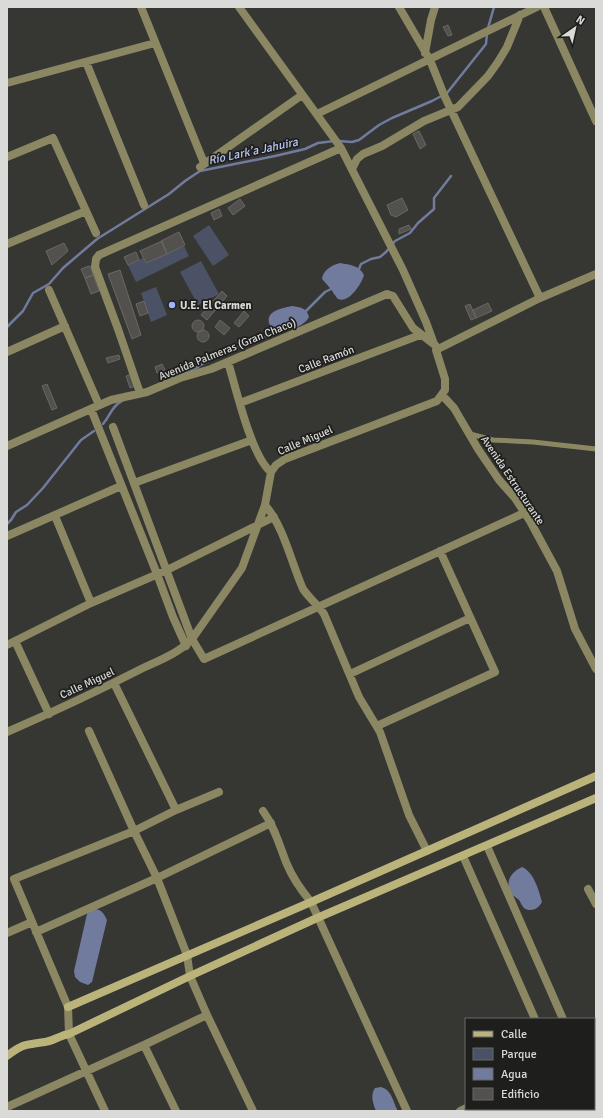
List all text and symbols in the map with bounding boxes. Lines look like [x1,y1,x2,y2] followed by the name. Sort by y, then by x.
[555,8,595,48] north arrow
[574,13,587,28] text: N
[207,134,300,168] water label: Río Lark’a Jahuira
[180,299,251,312] place label: U.E. El Carmen
[167,300,177,310] marker: U.E. El Carmen
[157,316,298,383] street label: Avenida Palmeras (Gran Chaco)
[296,343,356,376] street label: Calle Ramón
[276,423,335,458] street label: Calle Miguel
[478,433,547,527] street label: Avenida Estructurante
[58,665,117,702] street label: Calle Miguel
[465,1018,595,1110] legend
[501,1027,527,1042] text: Calle
[501,1047,537,1062] text: Parque
[501,1067,527,1082] text: Agua
[501,1087,539,1102] text: Edificio

